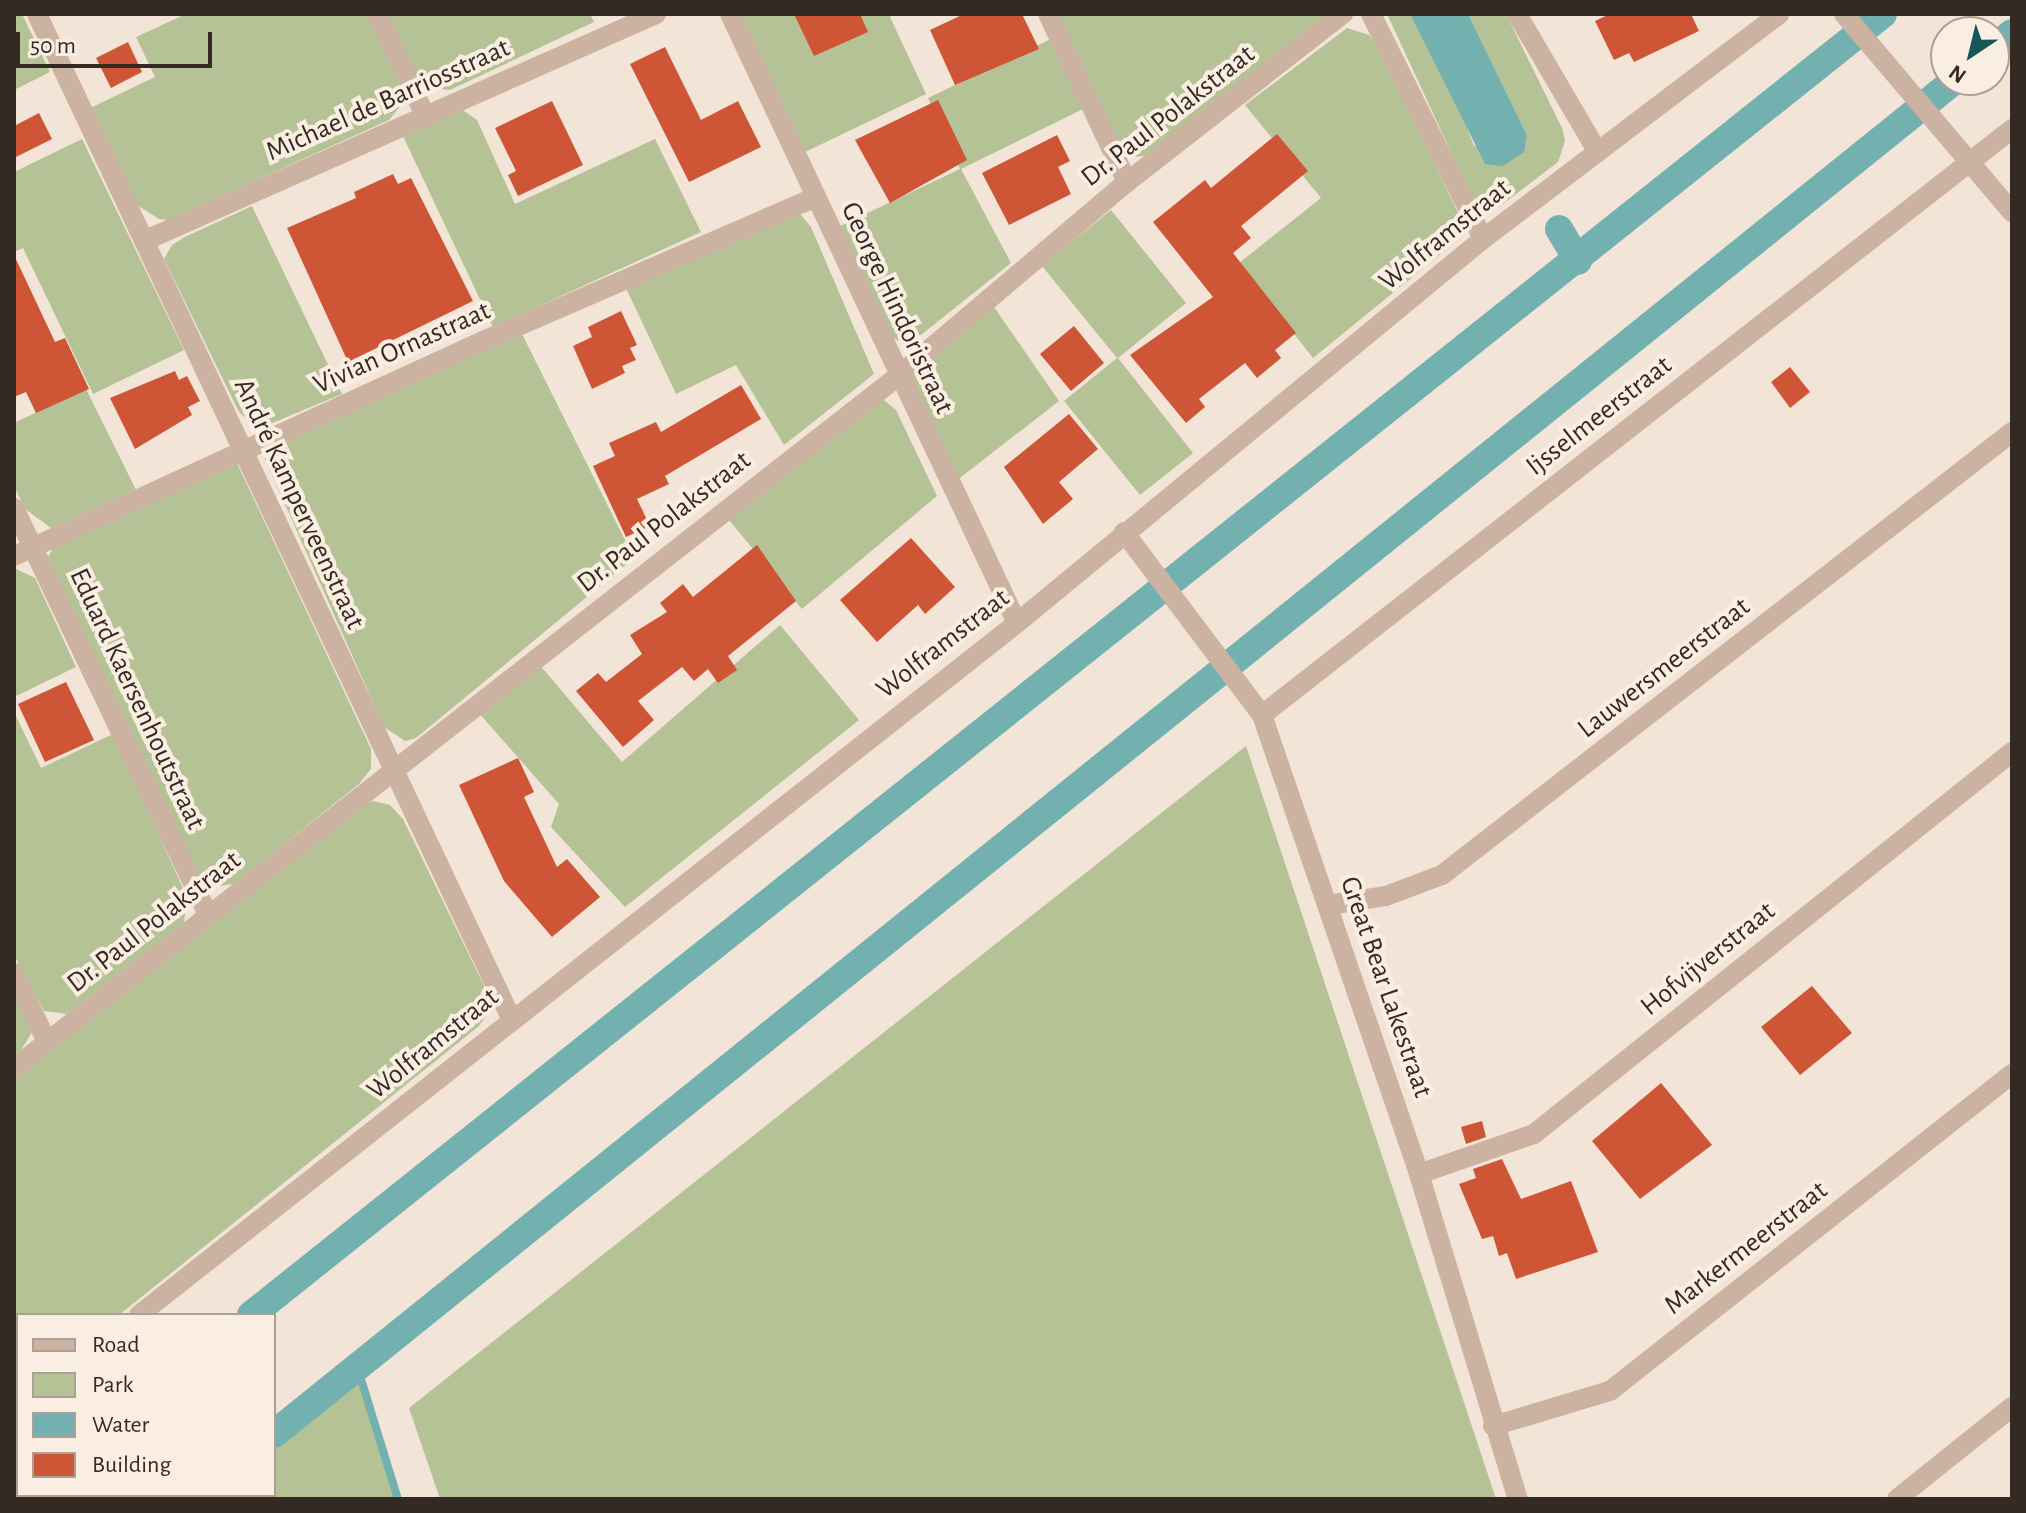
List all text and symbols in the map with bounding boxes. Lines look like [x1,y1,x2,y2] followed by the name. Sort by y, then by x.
[20,16,216,66] scale bar
[1930,16,2010,96] north arrow
[261,31,515,169] street label: Michael de Barriosstraat
[30,34,76,58] text: 50 m
[1075,38,1261,194] street label: Dr. Paul Polakstraat
[1945,61,1970,87] text: N
[1372,172,1518,298] street label: Wolframstraat
[833,197,961,419] street label: George Hindoristraat
[308,294,496,402] street label: Vivian Ornastraat
[1519,349,1679,483] street label: Ijsselmeerstraat
[226,373,372,635] street label: André Kamperveenstraat
[571,444,757,600] street label: Dr. Paul Polakstraat
[62,563,212,835] street label: Eduard Kaersenhoutstraat
[870,582,1016,706] street label: Wolframstraat
[1571,590,1757,746] street label: Lauwersmeerstraat
[61,844,247,1000] street label: Dr. Paul Polakstraat
[1332,872,1440,1102] street label: Great Bear Lakestraat
[1634,895,1782,1023] street label: Hofvijverstraat
[360,981,506,1107] street label: Wolframstraat
[1658,1174,1834,1322] street label: Markermeerstraat
[16,1313,276,1497] legend
[92,1333,140,1357] text: Road
[92,1373,133,1397] text: Park
[92,1413,149,1437] text: Water
[92,1453,171,1477] text: Building

